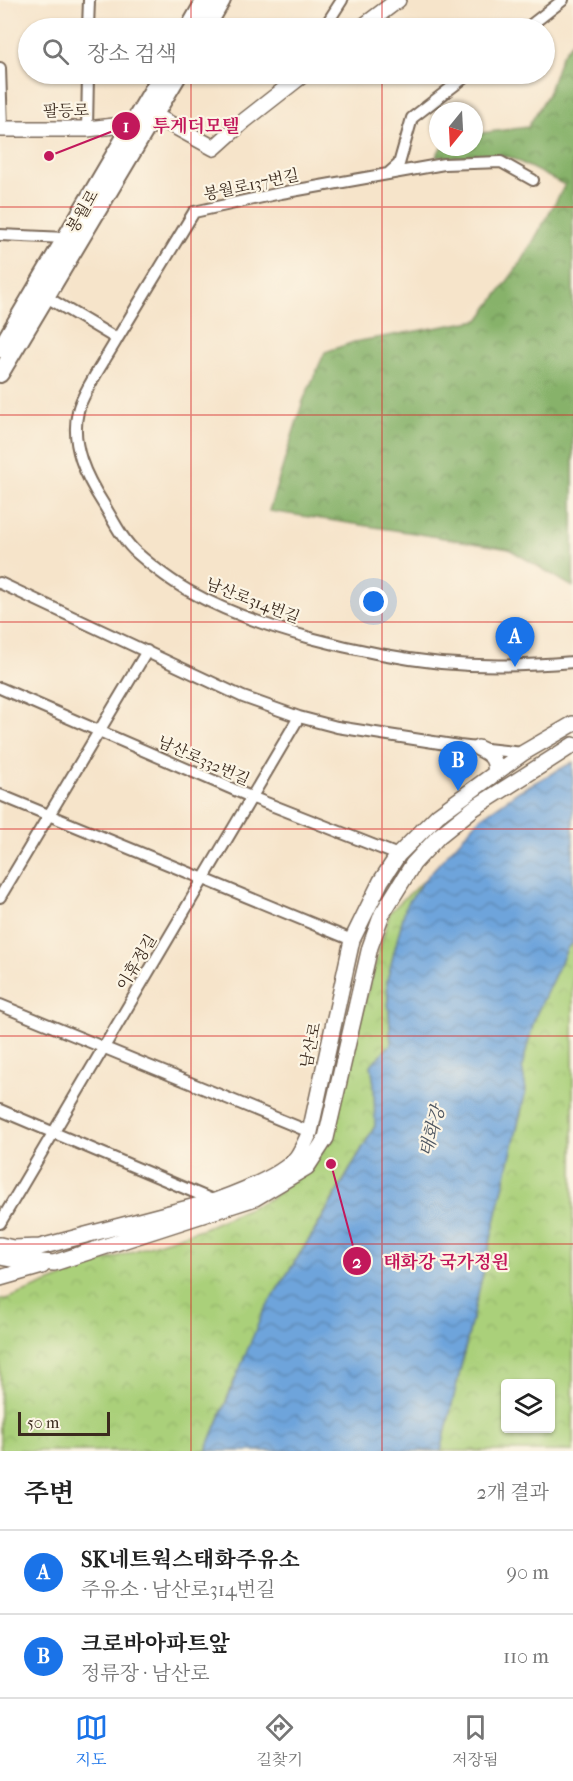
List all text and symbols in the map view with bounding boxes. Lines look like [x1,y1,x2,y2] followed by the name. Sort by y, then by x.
[18,18,555,84] search box
[39,35,72,68] icon: search
[87,41,177,67] text: 장소 검색
[43,101,90,120] street label: 팔등로
[429,102,483,156] north arrow
[111,108,252,144] callout: 투게더모텔
[123,116,129,137] text: 1
[153,116,239,137] text: 투게더모텔
[202,165,301,204] street label: 봉월로137번길
[63,186,103,236] street label: 봉월로
[203,574,302,627] street label: 남산로314번길
[359,587,388,616] your location
[496,618,534,667] pin: A
[155,732,253,789] street label: 남산로332번길
[438,742,478,791] pin: B
[112,931,160,994] street label: 이휴정길
[296,1020,325,1070] street label: 남산로
[416,1101,450,1159] water label: 태화강
[342,1243,521,1279] callout: 태화강 국가정원
[352,1252,362,1273] text: 2
[383,1252,509,1273] text: 태화강 국가정원
[501,1379,555,1433] map controls
[501,1379,555,1433] button: layers
[18,1409,110,1436] scale bar
[27,1413,59,1432] text: 50 m
[24,1478,74,1509] text: 주변
[476,1481,549,1504] text: 2개 결과
[81,1547,300,1573] text: SK네트웍스태화주유소
[37,1561,50,1584] text: A
[507,1561,549,1584] text: 90 m
[81,1578,275,1601] text: 주유소 · 남산로314번길
[81,1631,230,1657] text: 크로바아파트앞
[37,1645,50,1668] text: B
[503,1645,549,1668] text: 110 m
[81,1662,210,1685] text: 정류장 · 남산로
[75,1711,108,1770] tab: 지도
[257,1711,303,1770] tab: 길찾기
[452,1711,498,1770] tab: 저장됨

